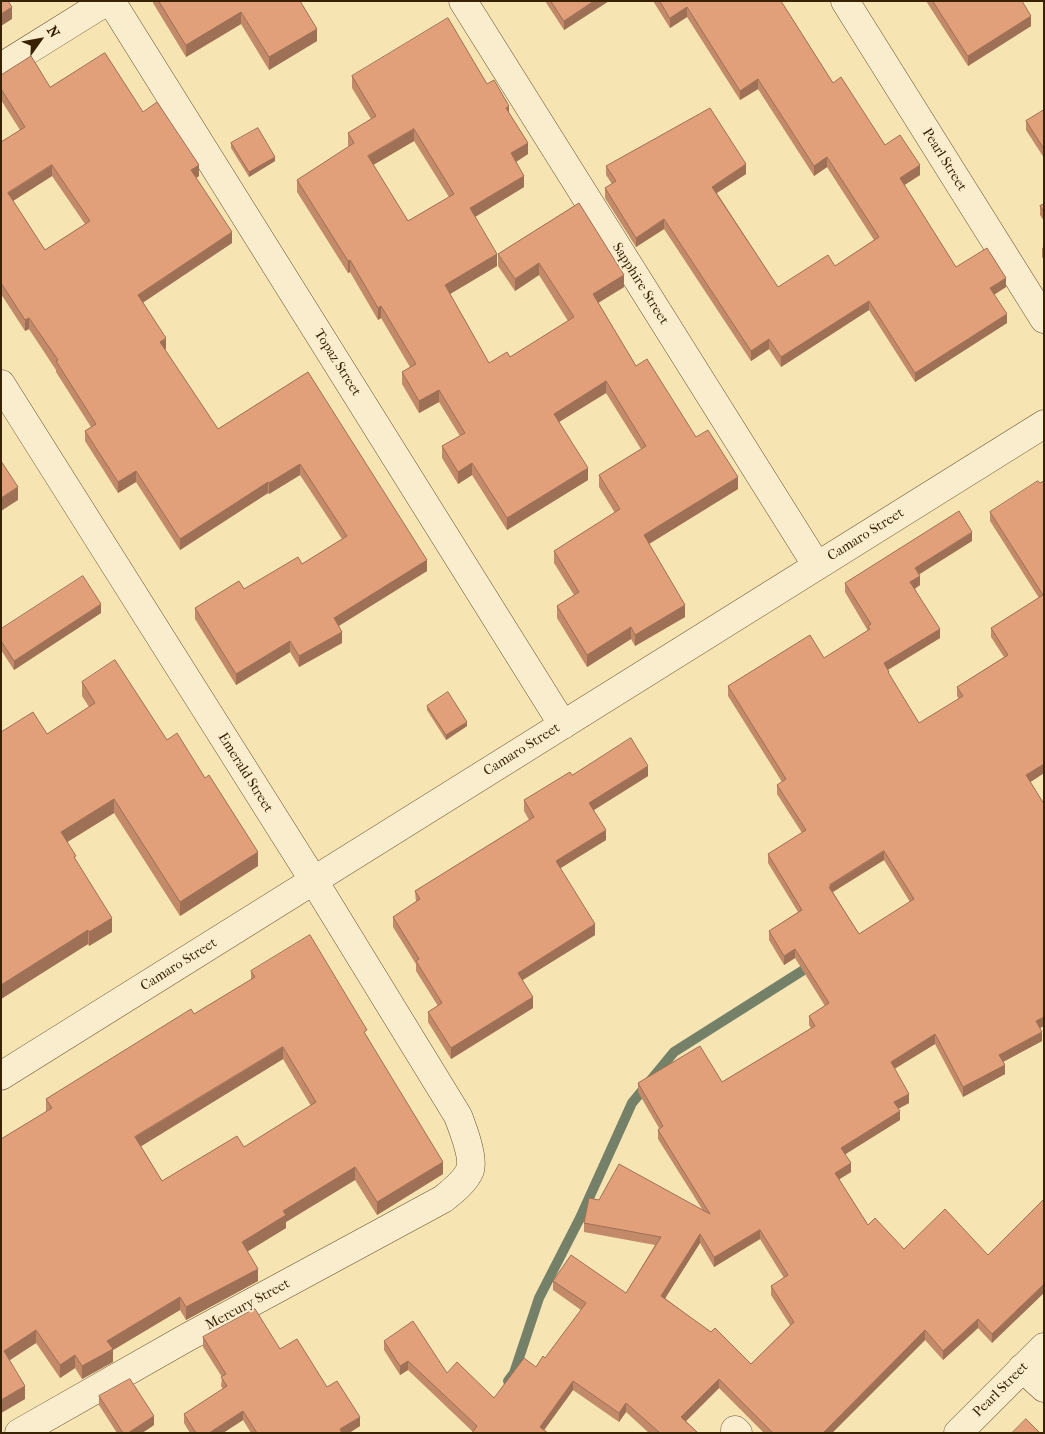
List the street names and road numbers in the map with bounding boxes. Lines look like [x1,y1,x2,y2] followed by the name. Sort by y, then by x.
[918,125,970,195] street label: Pearl Street
[608,240,672,328] street label: Sapphire Street
[310,327,364,399] street label: Topaz Street
[825,505,907,565] street label: Camaro Street
[481,720,563,780] street label: Camaro Street
[214,730,276,816] street label: Emerald Street
[138,935,220,995] street label: Camaro Street
[203,1276,293,1334] street label: Mercury Street
[970,1359,1032,1421] street label: Pearl Street

